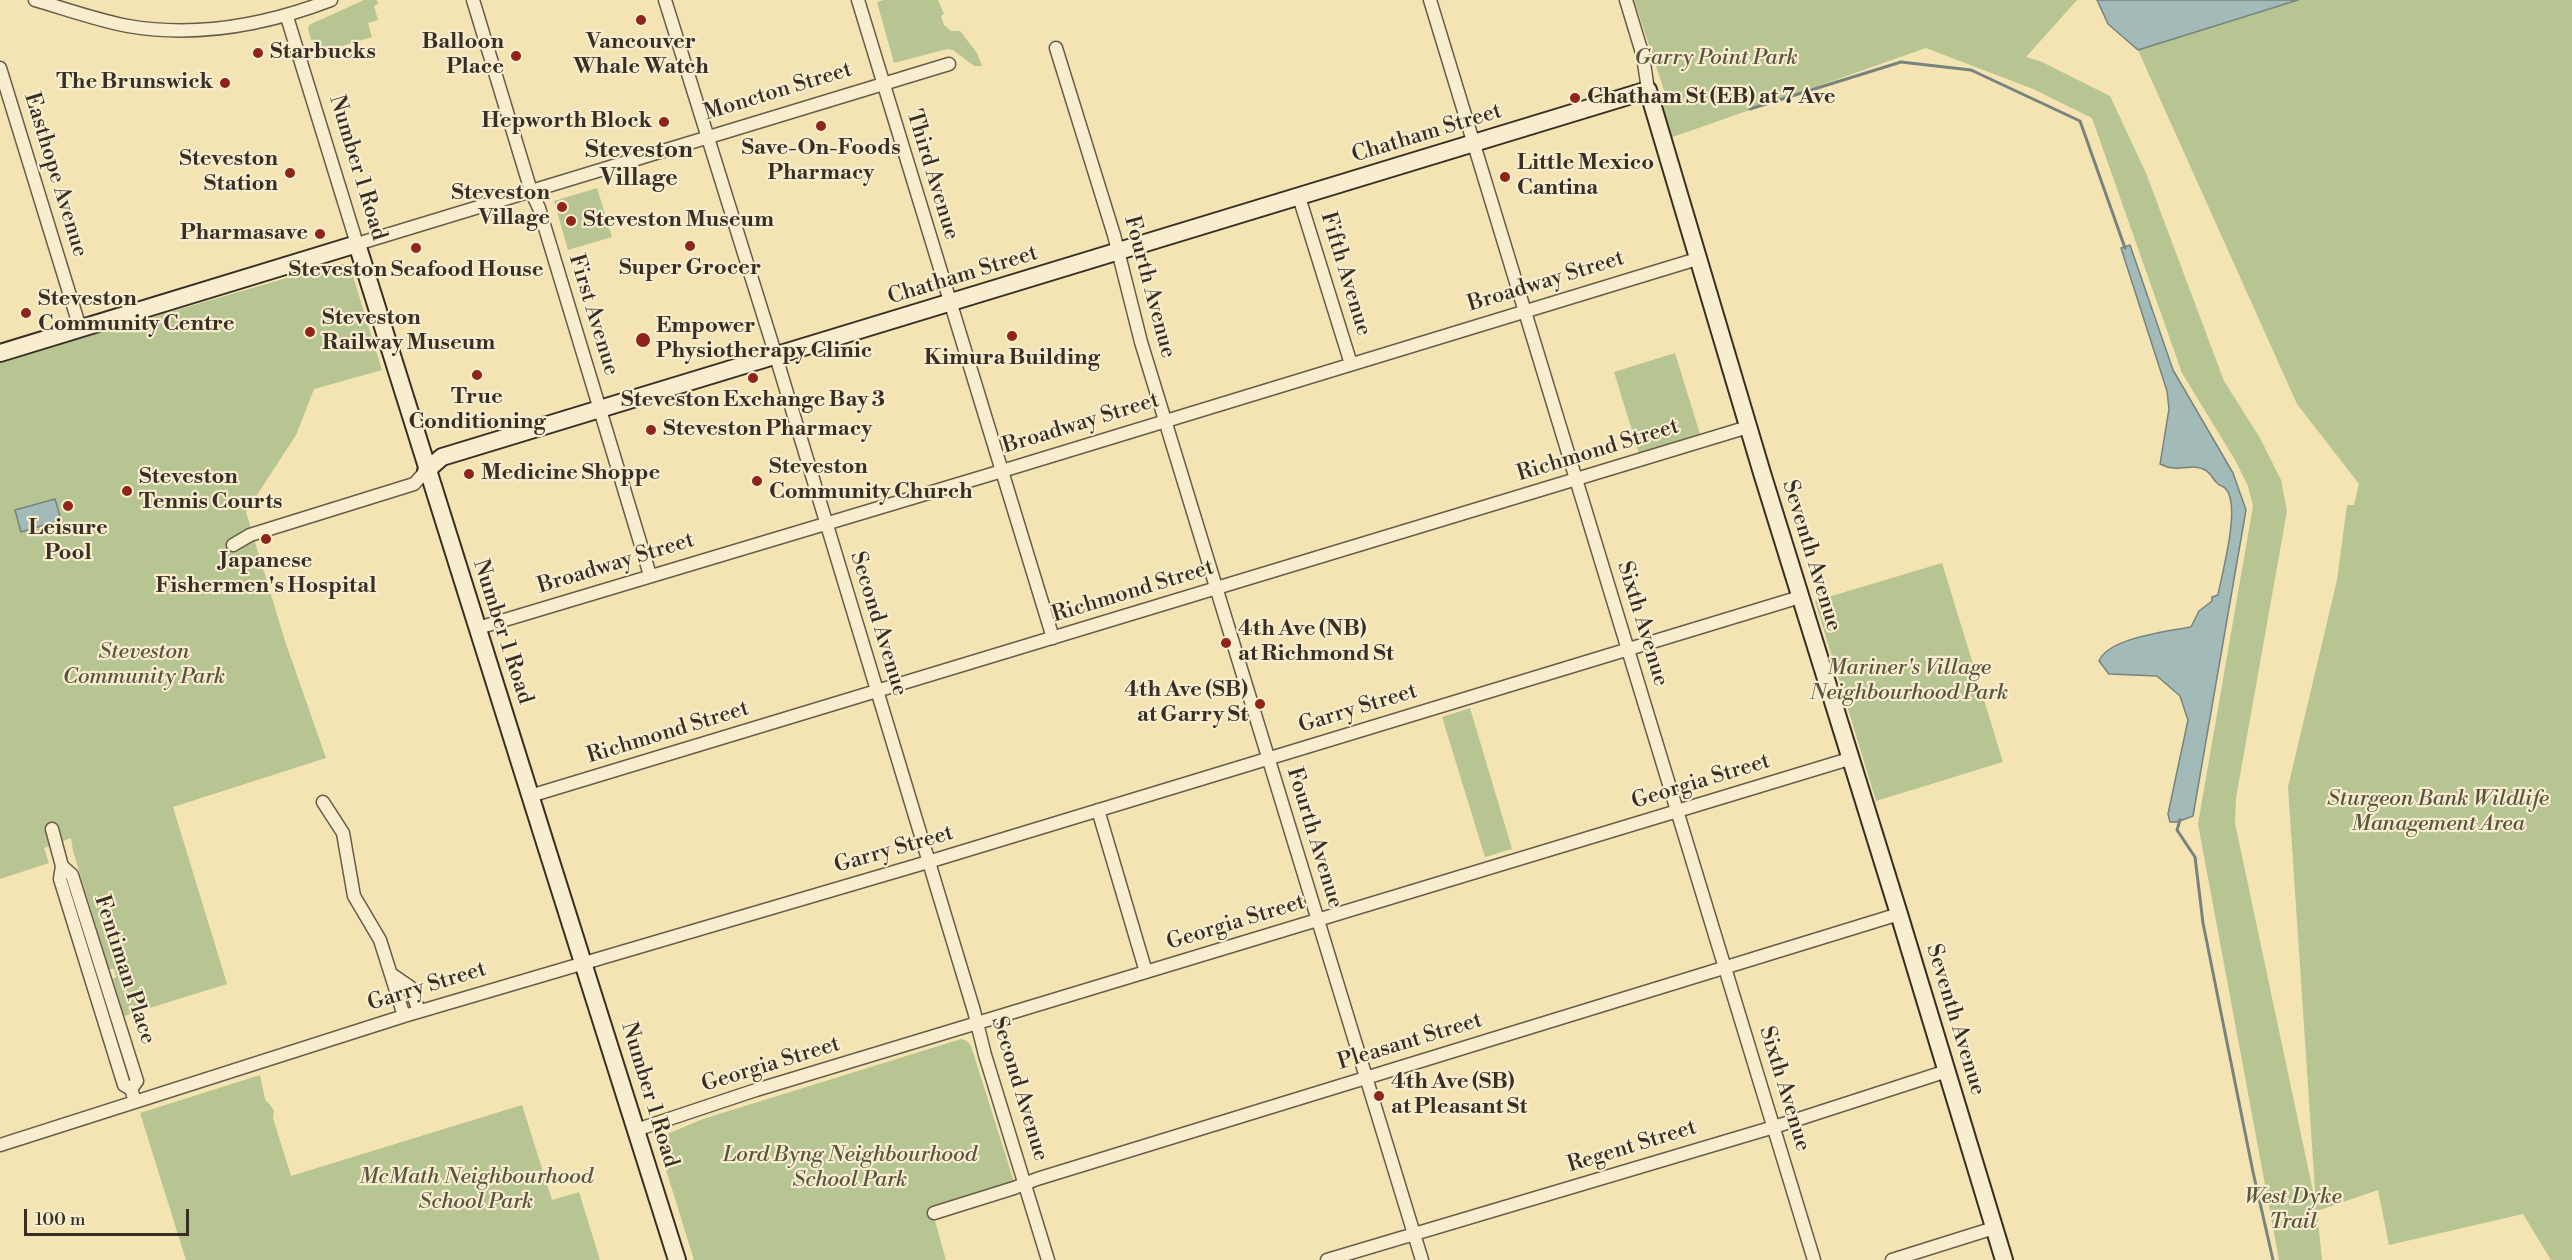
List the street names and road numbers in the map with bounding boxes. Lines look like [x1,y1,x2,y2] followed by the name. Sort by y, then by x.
[701,57,855,127] street label: Moncton Street
[17,90,93,260] street label: Easthope Avenue
[322,92,392,244] street label: Number 1 Road
[1349,99,1505,169] street label: Chatham Street
[900,107,964,243] street label: Third Avenue
[1314,209,1376,339] street label: Fifth Avenue
[1117,213,1181,361] street label: Fourth Avenue
[885,241,1041,311] street label: Chatham Street
[1465,246,1627,318] street label: Broadway Street
[562,251,624,379] street label: First Avenue
[1000,388,1162,460] street label: Broadway Street
[1514,414,1682,488] street label: Richmond Street
[1775,477,1847,635] street label: Seventh Avenue
[535,528,697,600] street label: Broadway Street
[843,548,913,700] street label: Second Avenue
[1049,555,1217,629] street label: Richmond Street
[466,556,538,708] street label: Number 1 Road
[1610,558,1674,690] street label: Sixth Avenue
[1296,678,1420,740] street label: Garry Street
[584,696,752,770] street label: Richmond Street
[1629,748,1773,816] street label: Georgia Street
[1280,764,1348,912] street label: Fourth Avenue
[831,820,957,880] street label: Garry Street
[1164,889,1308,957] street label: Georgia Street
[87,892,161,1048] street label: Fentiman Place
[1919,941,1991,1099] street label: Seventh Avenue
[365,956,489,1018] street label: Garry Street
[1335,1007,1485,1077] street label: Pleasant Street
[984,1013,1054,1165] street label: Second Avenue
[614,1019,684,1171] street label: Number 1 Road
[1752,1023,1816,1155] street label: Sixth Avenue
[699,1031,843,1099] street label: Georgia Street
[1564,1115,1700,1179] street label: Regent Street

